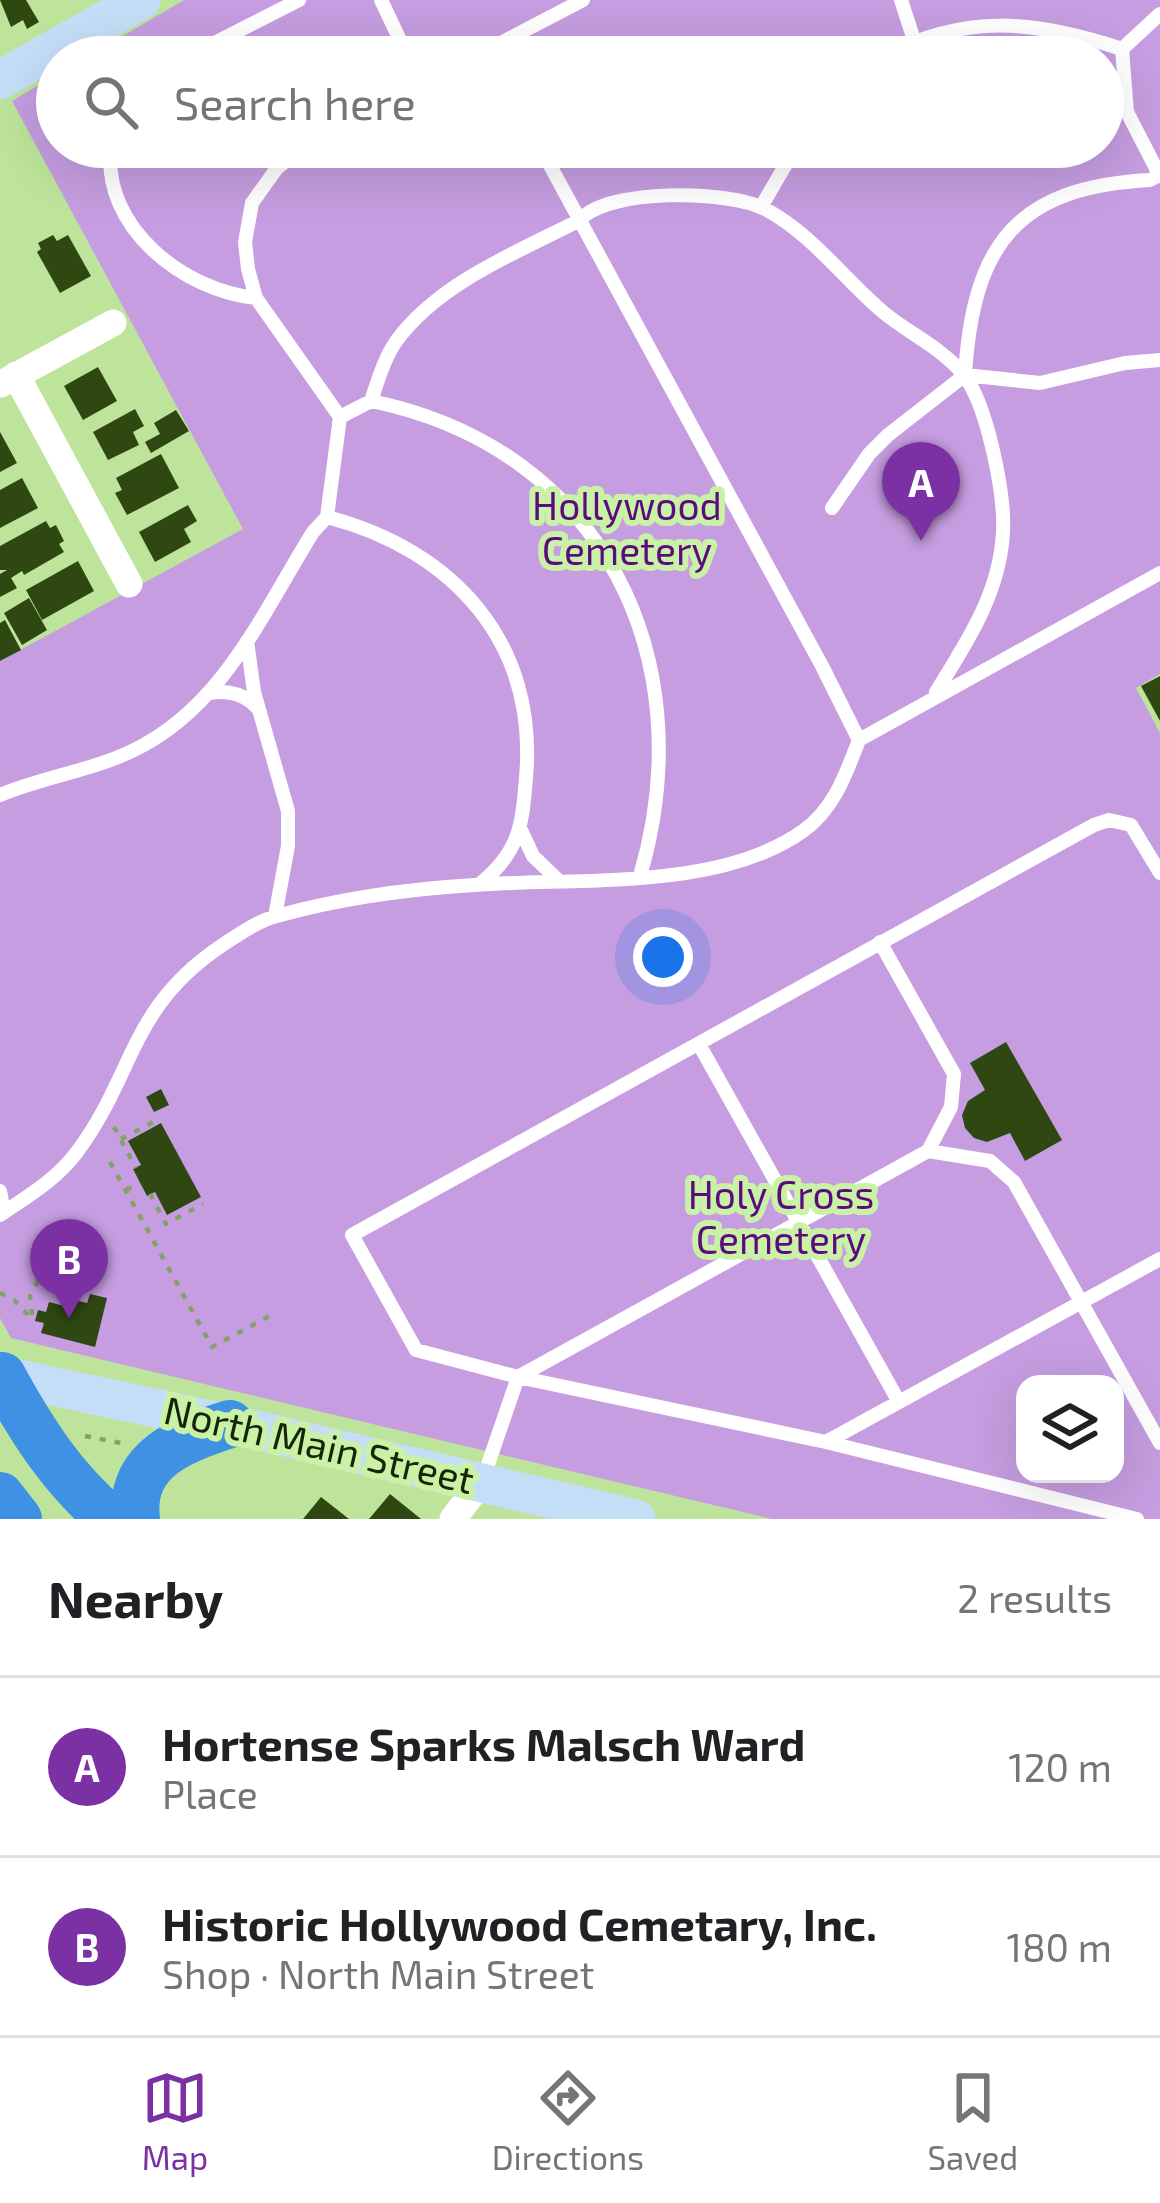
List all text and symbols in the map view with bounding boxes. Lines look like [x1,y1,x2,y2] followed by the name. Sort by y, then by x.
[36,36,1124,168] search box
[78,69,144,135] icon: search
[174,75,416,129] text: Search here
[882,442,960,541] pin: A
[532,481,722,573] park label: Hollywood Cemetery
[633,927,693,987] your location
[688,1170,874,1262] park label: Holy Cross Cemetery
[30,1219,108,1318] pin: B
[1016,1375,1124,1483] map controls
[1016,1375,1124,1483] button: layers
[160,1385,479,1502] street label: North Main Street
[48,1567,223,1628] text: Nearby
[957,1574,1112,1621] text: 2 results
[162,1716,805,1770] text: Hortense Sparks Malsch Ward
[74,1743,100,1790] text: A
[1008,1743,1112,1790] text: 120 m
[162,1770,258,1817] text: Place
[162,1896,877,1950] text: Historic Hollywood Cemetary, Inc.
[75,1923,99,1970] text: B
[1006,1923,1112,1970] text: 180 m
[162,1950,594,1997] text: Shop · North Main Street
[142,2065,208,2177] tab: Map
[492,2065,644,2177] tab: Directions
[928,2065,1018,2177] tab: Saved

